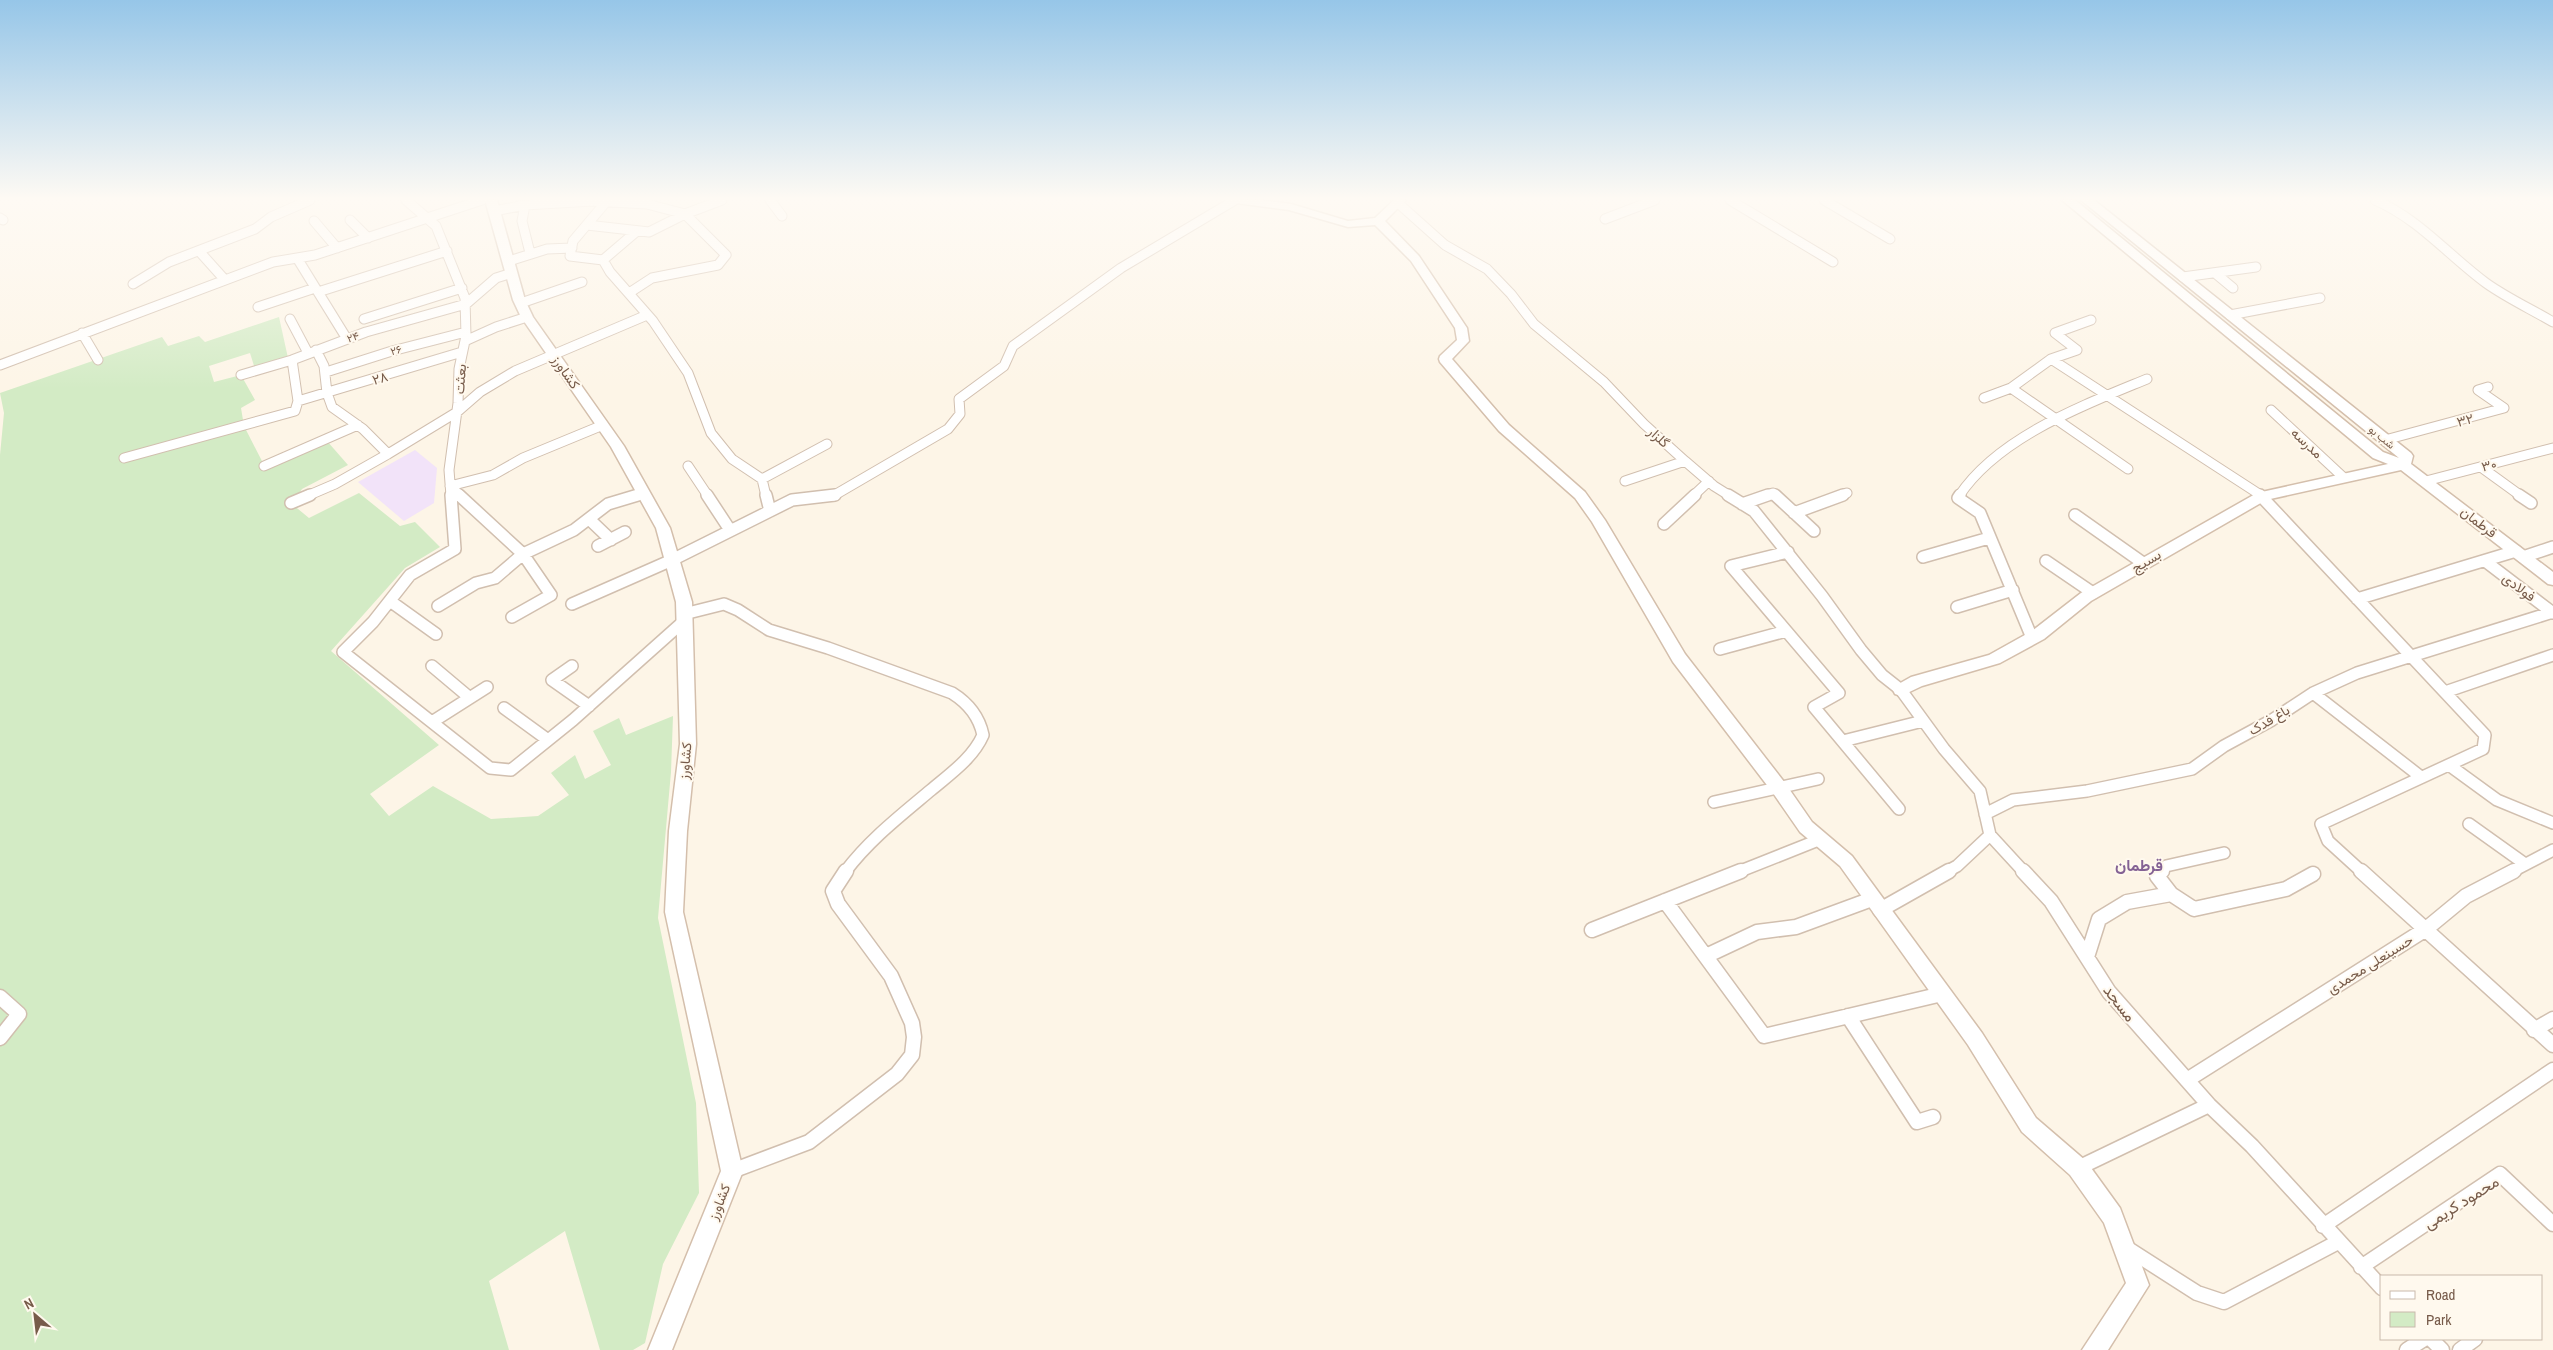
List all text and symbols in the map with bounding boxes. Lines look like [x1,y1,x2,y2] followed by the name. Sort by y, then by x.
[345,328,361,346] street label: ۲۴
[389,342,403,358] street label: ۲۶
[547,351,584,392] street label: کشاورز
[450,363,470,395] street label: بعثت
[370,367,390,389] street label: ۲۸
[2455,409,2475,431] street label: ۳۲
[1644,422,1674,451] street label: گلزار
[2366,422,2398,452] street label: شب بو
[2287,424,2327,462] street label: مدرسه
[2479,454,2499,476] street label: ۳۰
[2457,502,2501,542] street label: قرطمان
[2128,545,2165,579] street label: بسیج
[2499,569,2539,605] street label: فولادی
[2245,701,2294,741] street label: باغ فدک
[674,742,696,781] street label: کشاورز
[2115,854,2163,876] district label: قرطمان
[2324,930,2416,998] street label: حسینعلی محمدی
[2099,980,2141,1026] street label: مسجد
[2419,1170,2503,1234] street label: محمود کریمی
[703,1181,734,1224] street label: کشاورز
[2380,1275,2543,1340] legend
[2426,1284,2455,1305] text: Road
[10,1290,60,1340] north arrow
[21,1294,37,1313] text: N
[2426,1309,2452,1330] text: Park

